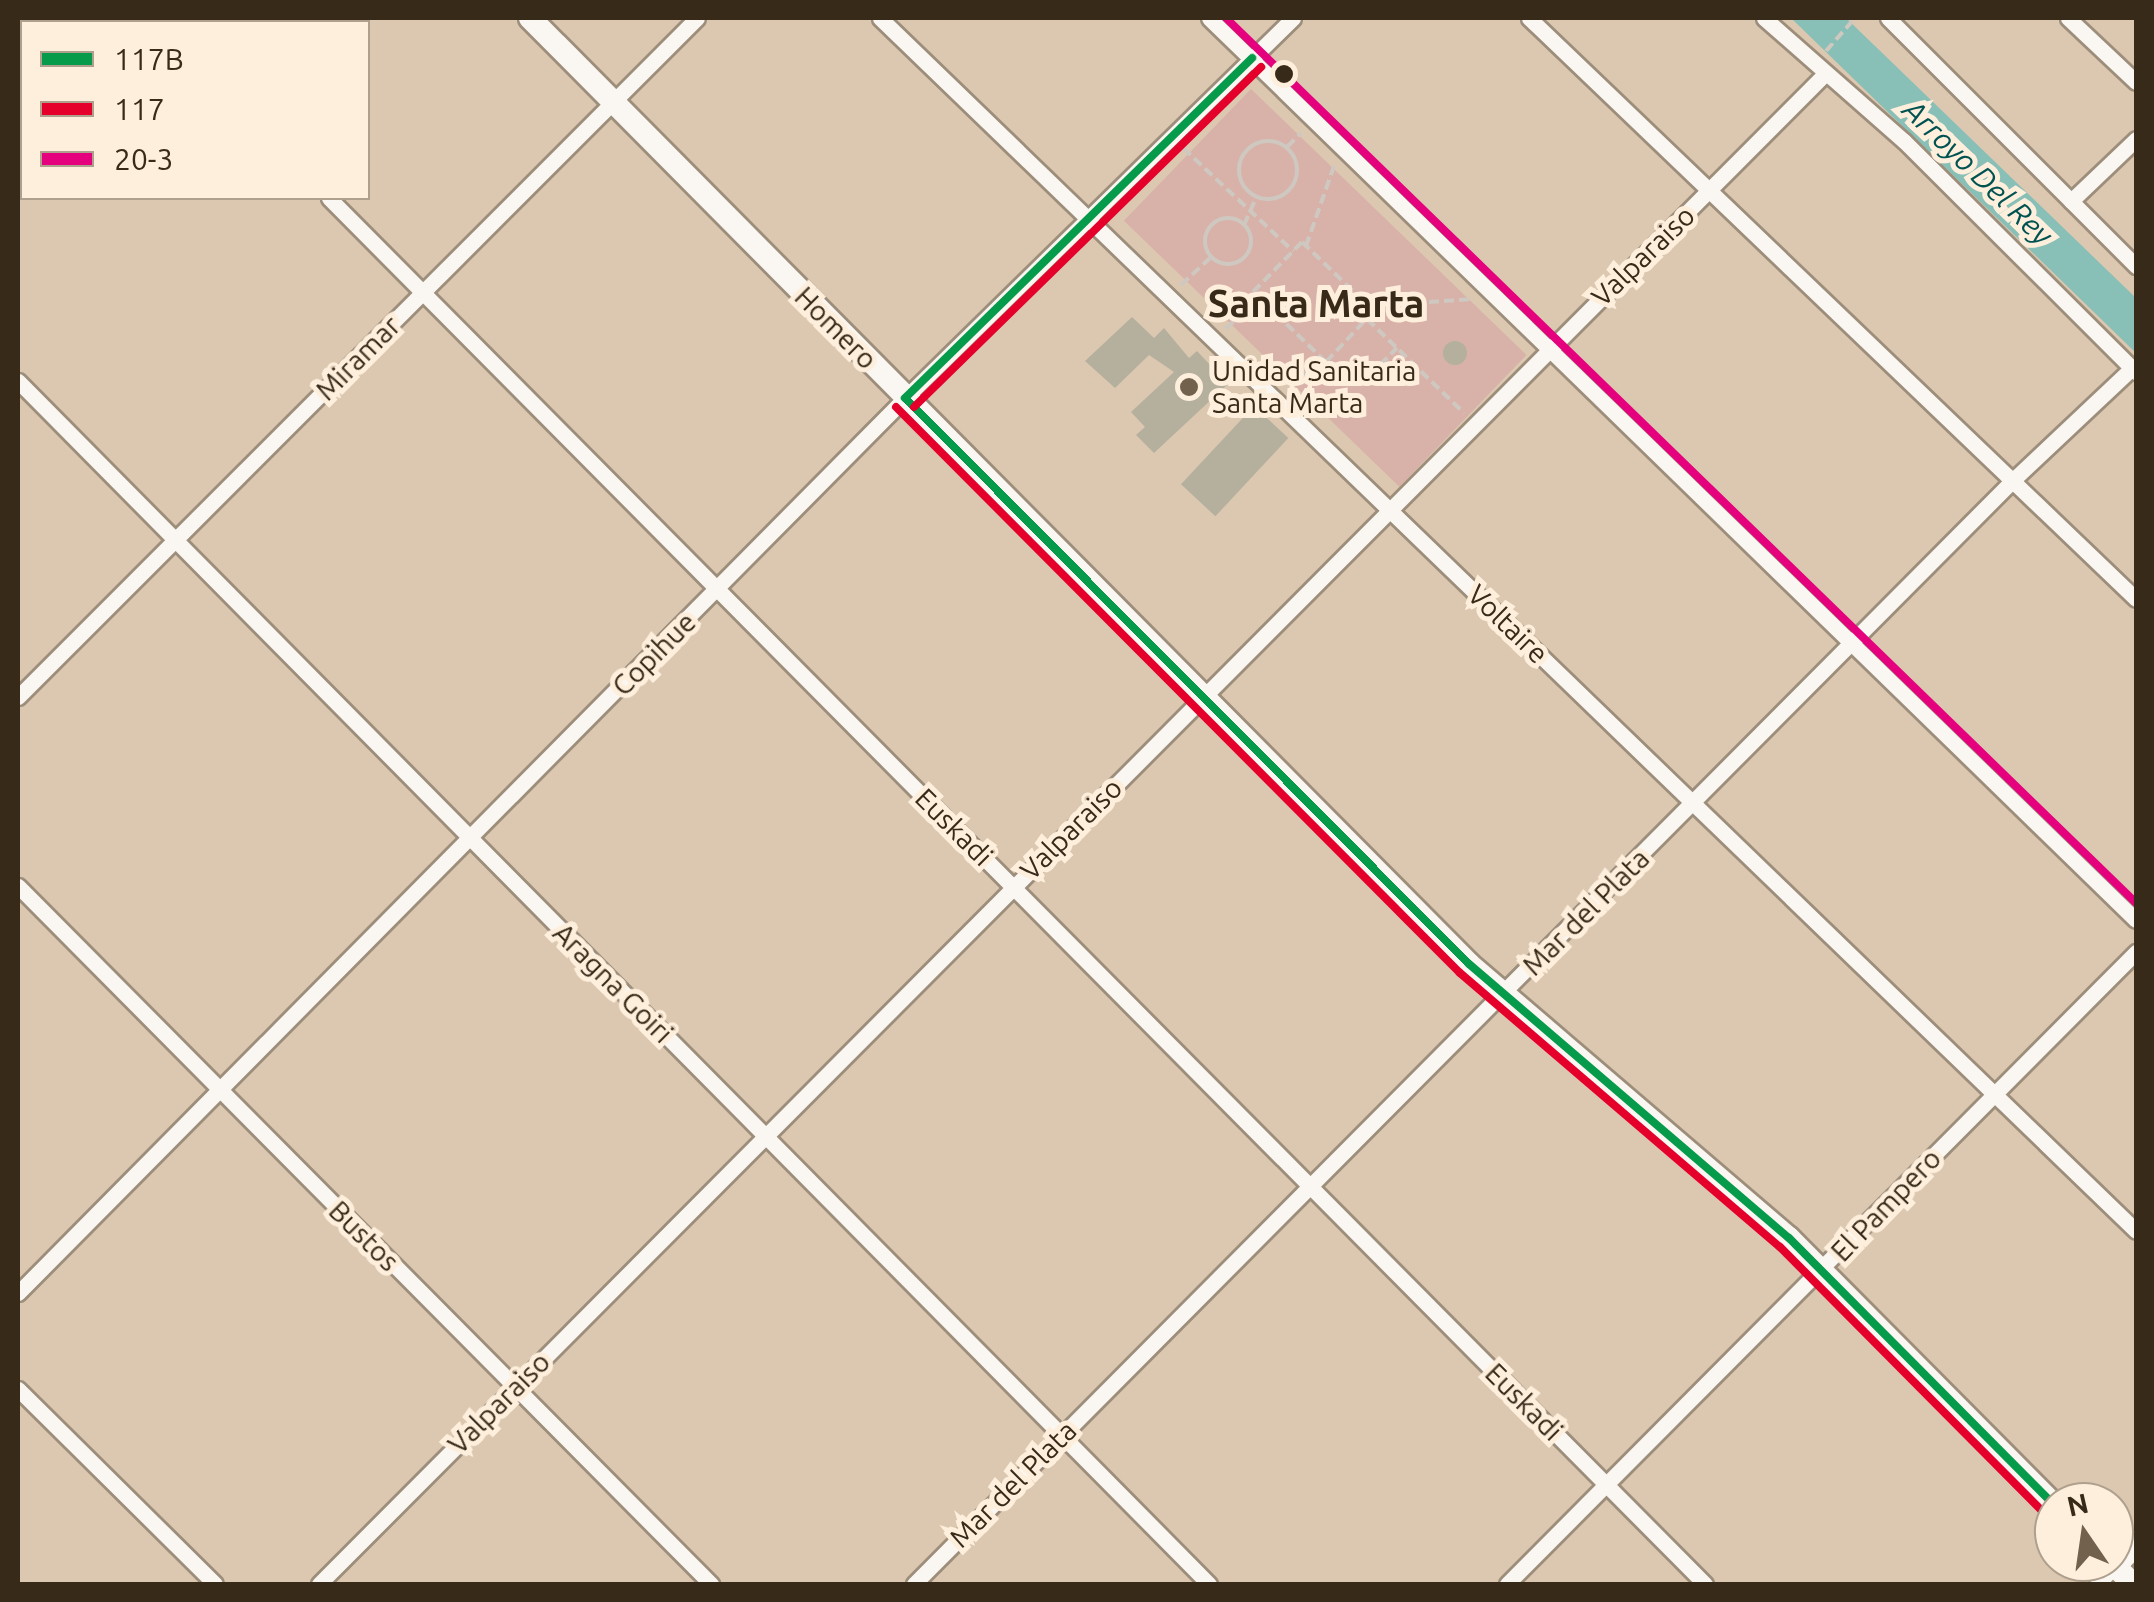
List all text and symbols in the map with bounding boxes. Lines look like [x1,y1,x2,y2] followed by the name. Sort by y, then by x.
[20,20,370,200] legend
[114,42,184,76] text: 117B
[1274,64,1294,84] unlabelled marker
[114,92,165,126] text: 117
[1896,92,2060,252] water label: Arroyo Del Rey
[114,142,173,176] text: 20-3
[1585,199,1701,313] street label: Valparaiso
[788,280,884,376] street label: Homero
[1208,281,1424,327] district label: Santa Marta
[309,309,407,407] street label: Miramar
[1212,354,1417,420] place label: Unidad Sanitaria Santa Marta
[1176,374,1202,400] marker: Unidad Sanitaria Santa Marta
[1461,578,1555,670] street label: Voltaire
[605,605,703,703] street label: Copihue
[1013,771,1129,887] street label: Valparaiso
[908,781,1000,873] street label: Euskadi
[1516,842,1656,982] street label: Mar del Plata
[546,916,680,1050] street label: Aragna Goiri
[1824,1142,1948,1268] street label: El Pampero
[322,1194,406,1278] street label: Bustos
[441,1345,557,1461] street label: Valparaiso
[1478,1356,1570,1448] street label: Euskadi
[943,1414,1083,1554] street label: Mar del Plata
[2034,1482,2134,1582] north arrow
[2064,1487,2091,1522] text: N

